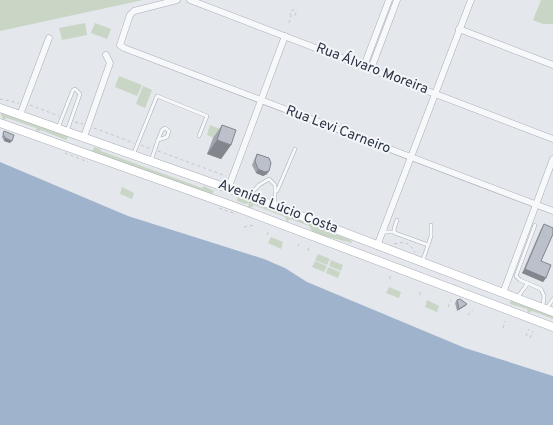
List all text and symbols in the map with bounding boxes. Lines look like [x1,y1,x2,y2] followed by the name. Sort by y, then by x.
[314,39,431,98] street label: Rua Álvaro Moreira
[283,102,393,158] street label: Rua Levi Carneiro
[216,176,340,238] street label: Avenida Lúcio Costa

